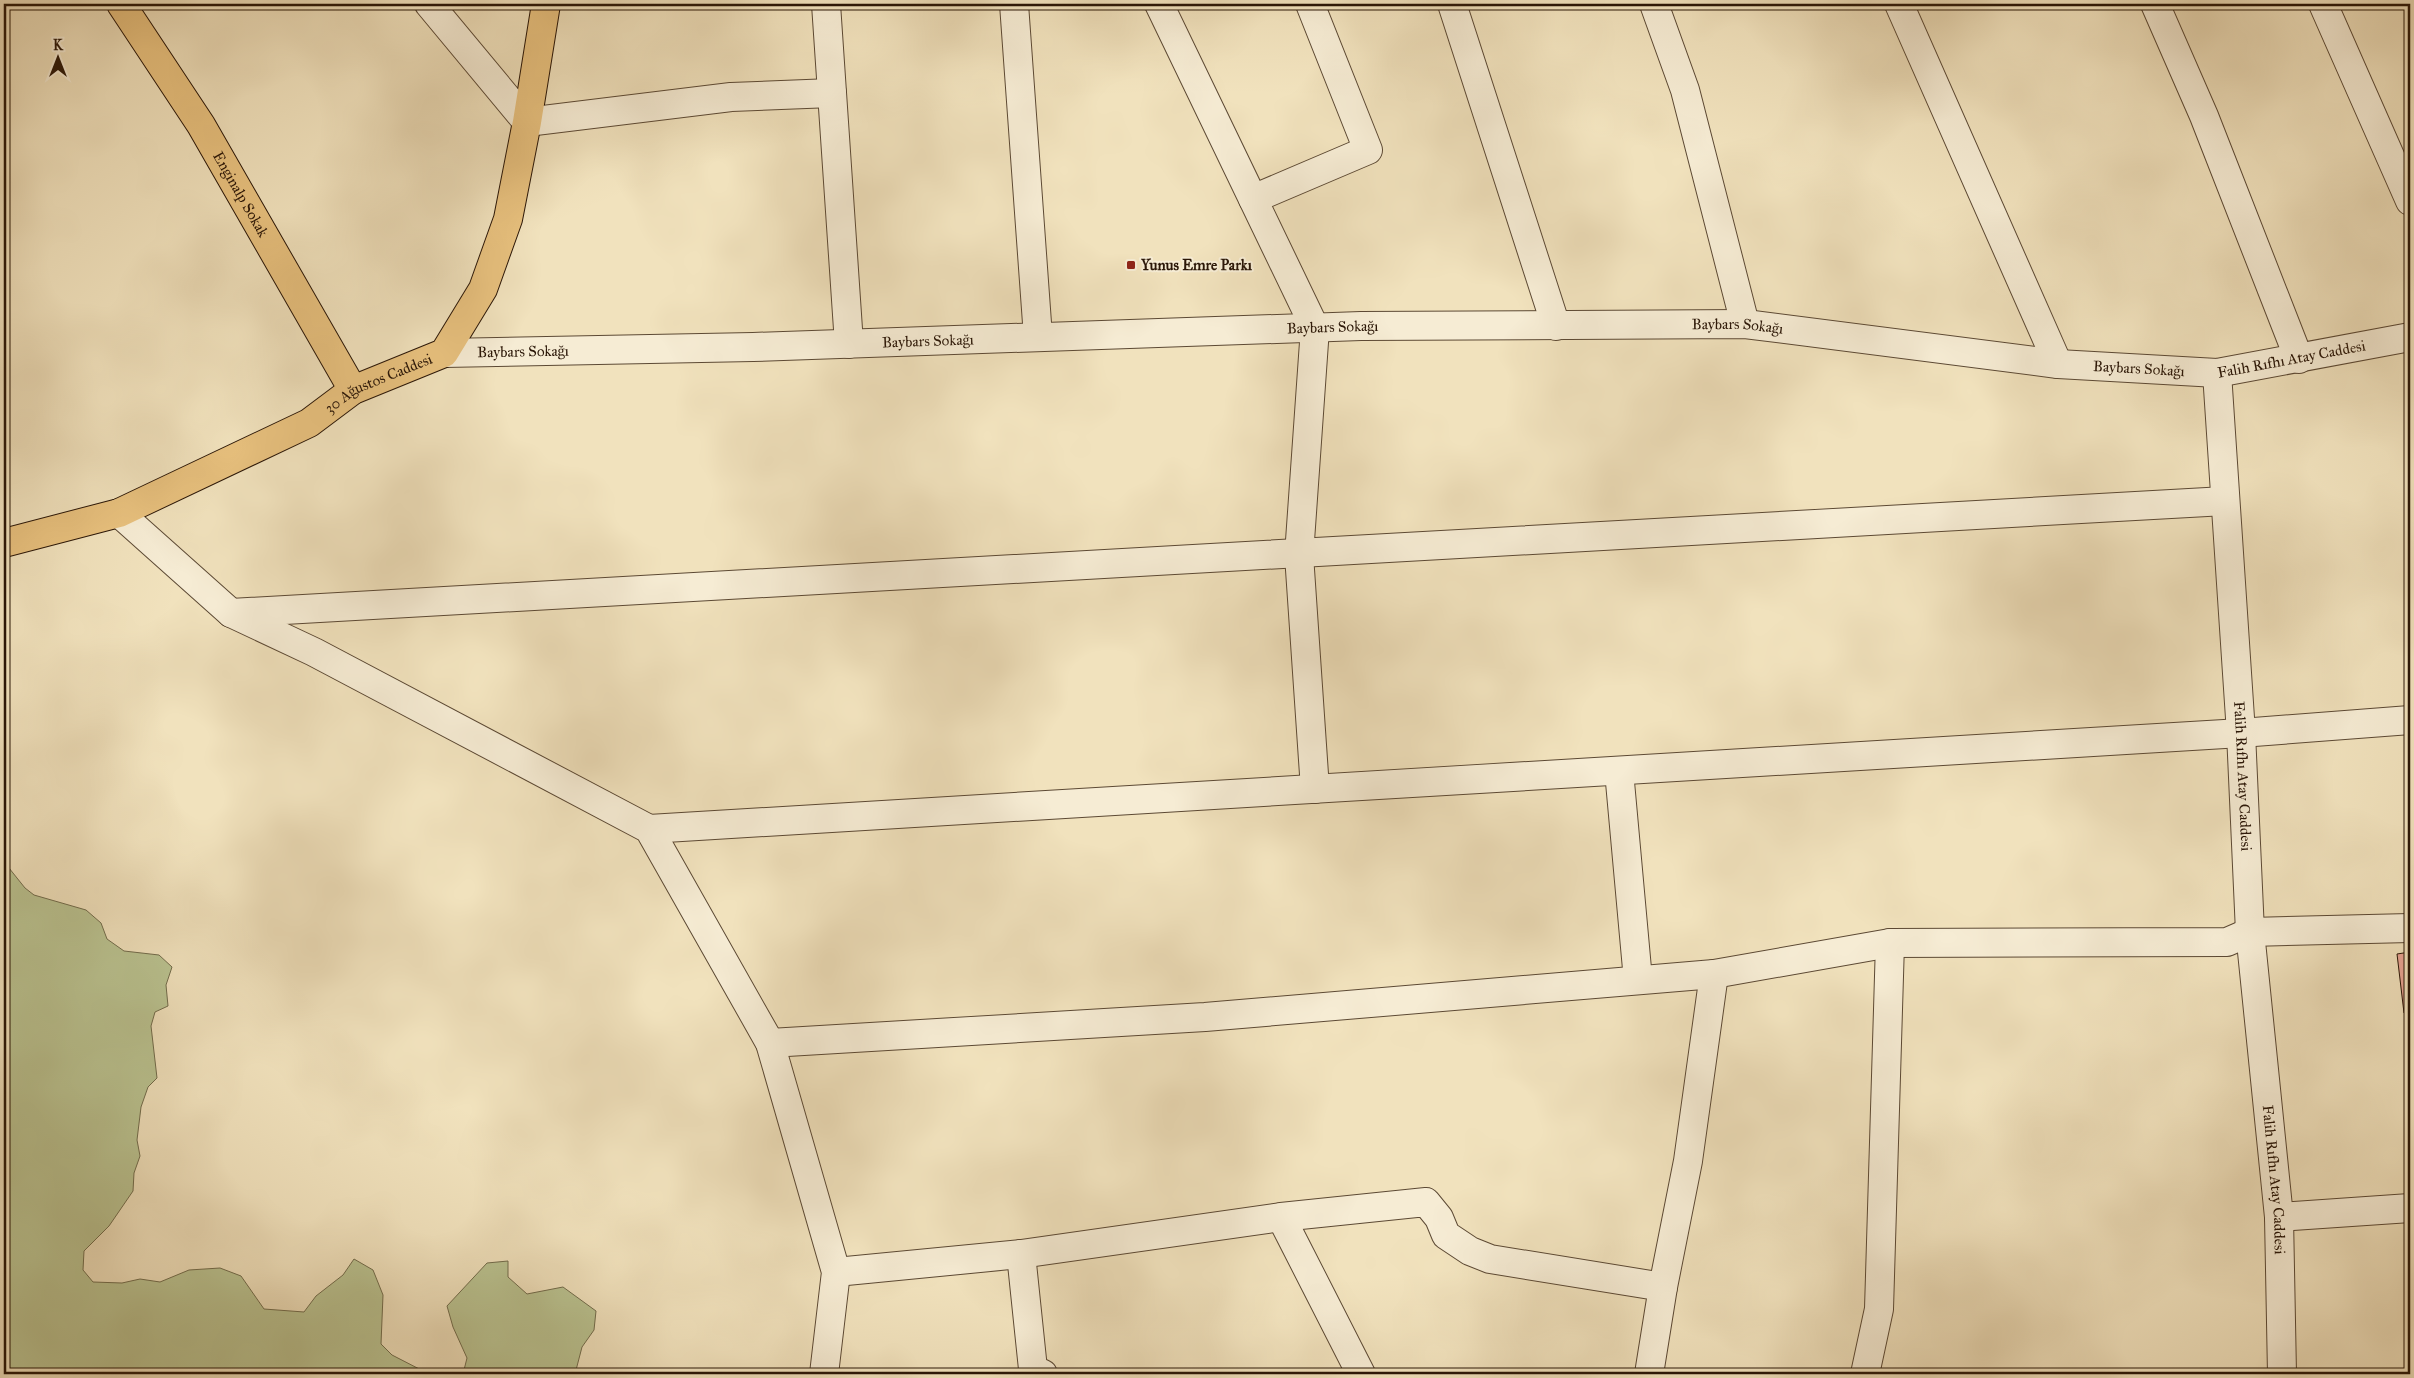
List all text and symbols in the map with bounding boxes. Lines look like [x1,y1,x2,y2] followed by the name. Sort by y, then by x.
[32,32,82,82] north arrow
[53,37,64,54] text: K
[209,148,272,240] street label: Enginalp Sokak
[1140,256,1253,274] place label: Yunus Emre Parkı
[1125,259,1137,271] marker: Yunus Emre Parkı
[1692,315,1784,338] street label: Baybars Sokağı
[1286,317,1379,338] street label: Baybars Sokağı
[882,330,974,352] street label: Baybars Sokağı
[2216,336,2367,382] street label: Falih Rıfhı Atay Caddesi
[477,342,569,361] street label: Baybars Sokağı
[321,350,435,417] street label: 30 Ağustos Caddesi
[2093,357,2185,380] street label: Baybars Sokağı
[2230,701,2255,852] street label: Falih Rıfhı Atay Caddesi
[2259,1104,2289,1255] street label: Falih Rıfhı Atay Caddesi

